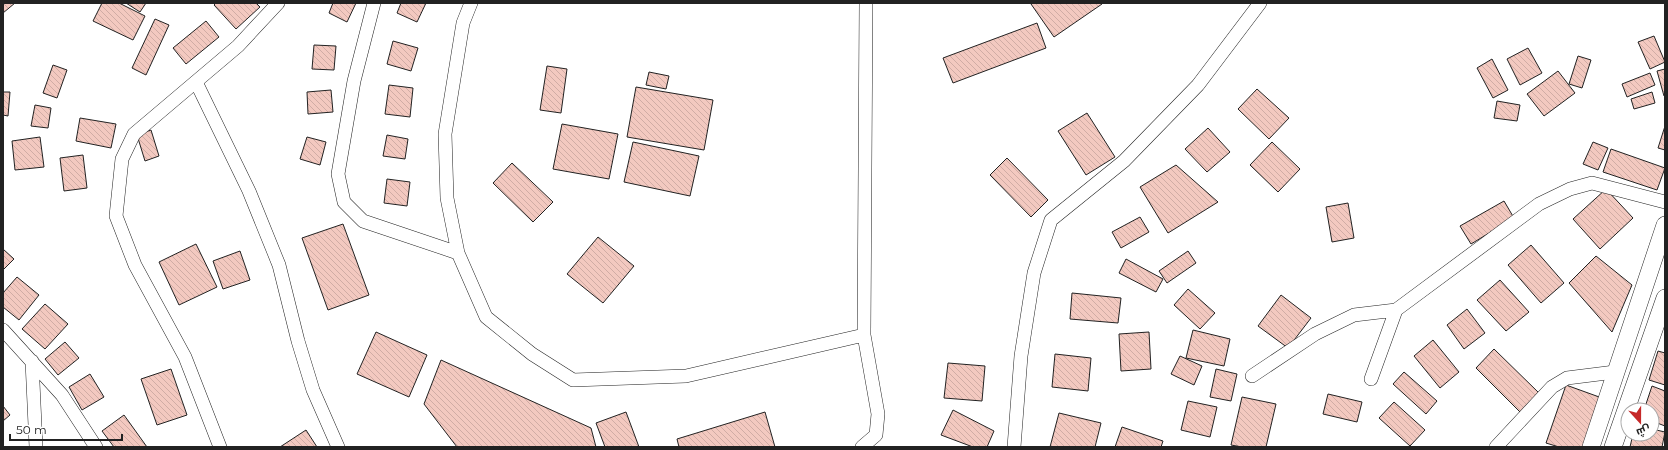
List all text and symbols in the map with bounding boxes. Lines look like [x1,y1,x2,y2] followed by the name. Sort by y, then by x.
[1620,402,1660,442] north arrow
[10,416,122,442] scale bar
[16,422,47,437] text: 50 m
[1634,422,1653,440] text: ش

